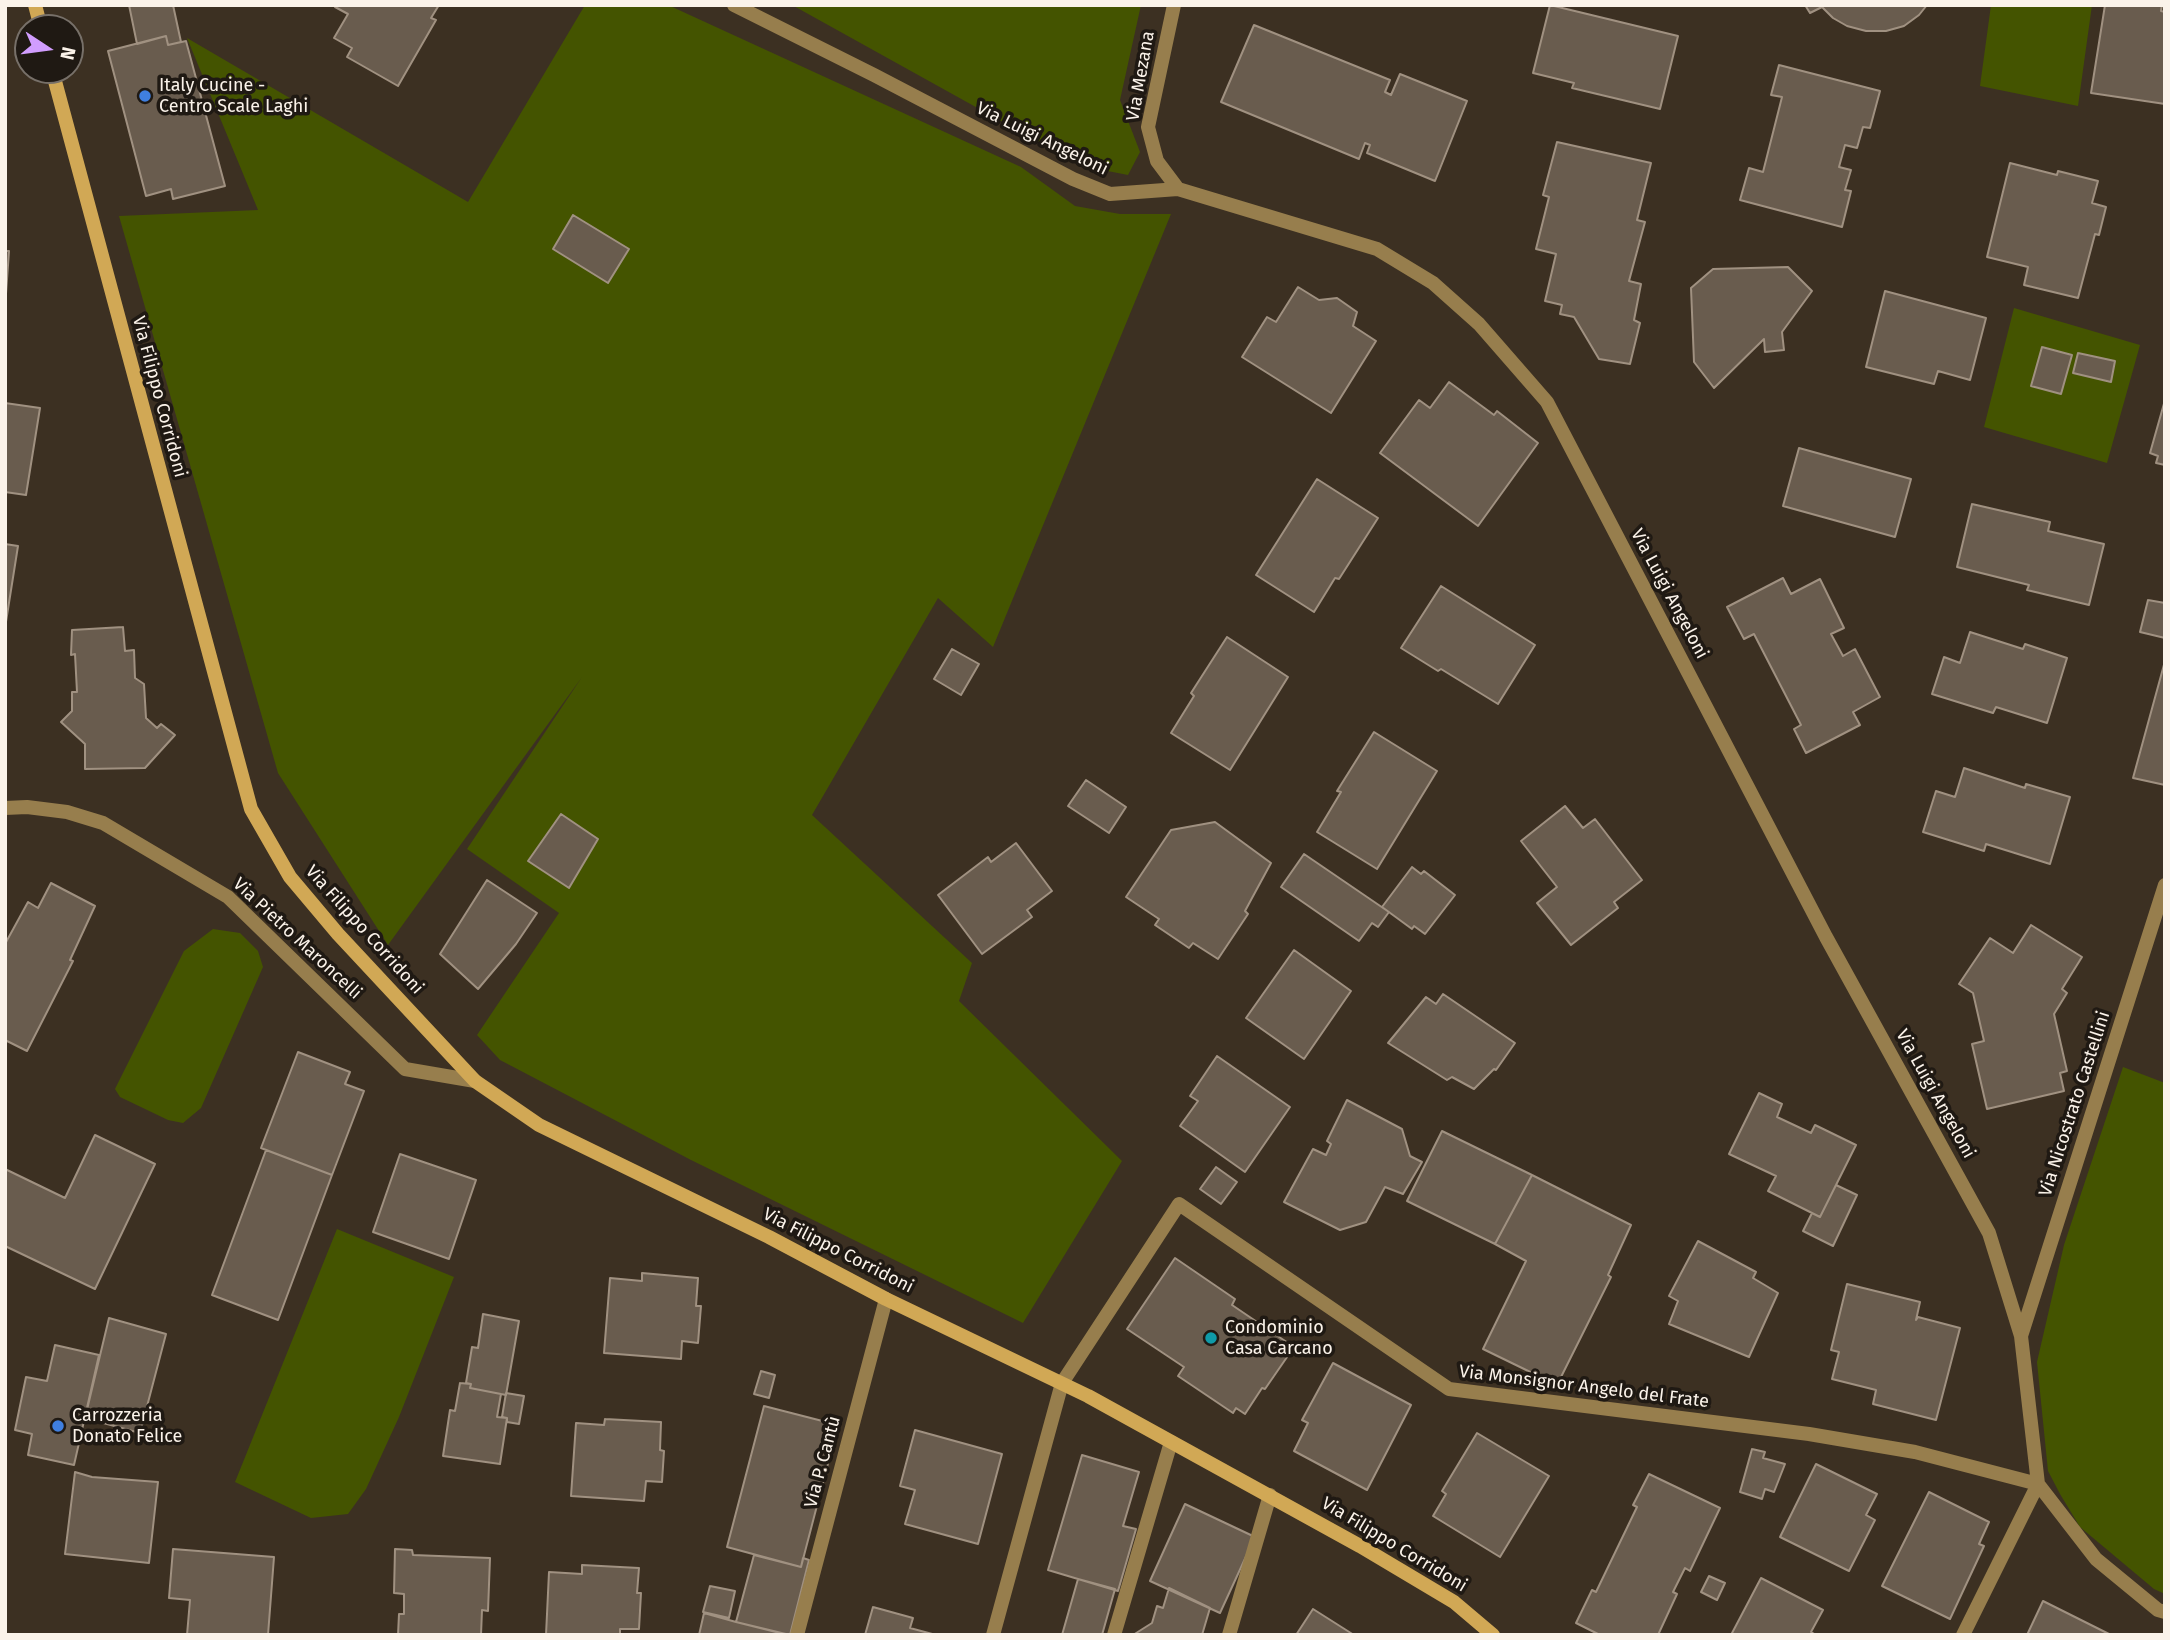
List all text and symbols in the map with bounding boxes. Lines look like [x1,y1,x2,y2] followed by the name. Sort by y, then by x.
[14,14,84,84] north arrow
[1122,29,1160,123] street label: Via Mezana
[55,45,81,62] text: N
[159,75,308,118] place label: Italy Cucine - Centro Scale Laghi
[137,88,153,104] marker: Italy Cucine - Centro Scale Laghi
[972,98,1112,180] street label: Via Luigi Angeloni
[127,314,191,480] street label: Via Filippo Corridoni
[1626,525,1712,663] street label: Via Luigi Angeloni
[300,861,428,999] street label: Via Filippo Corridoni
[228,874,366,1004] street label: Via Pietro Maroncelli
[2035,1009,2115,1199] street label: Via Nicostrato Castellini
[1891,1026,1979,1162] street label: Via Luigi Angeloni
[759,1204,917,1298] street label: Via Filippo Corridoni
[1225,1317,1333,1360] place label: Condominio Casa Carcano
[1203,1330,1219,1346] marker: Condominio Casa Carcano
[1458,1361,1710,1413] street label: Via Monsignor Angelo del Frate
[72,1405,182,1448] place label: Carrozzeria Donato Felice
[800,1414,846,1510] street label: Via P. Cantù
[50,1418,66,1434] marker: Carrozzeria Donato Felice
[1317,1493,1471,1597] street label: Via Filippo Corridoni

